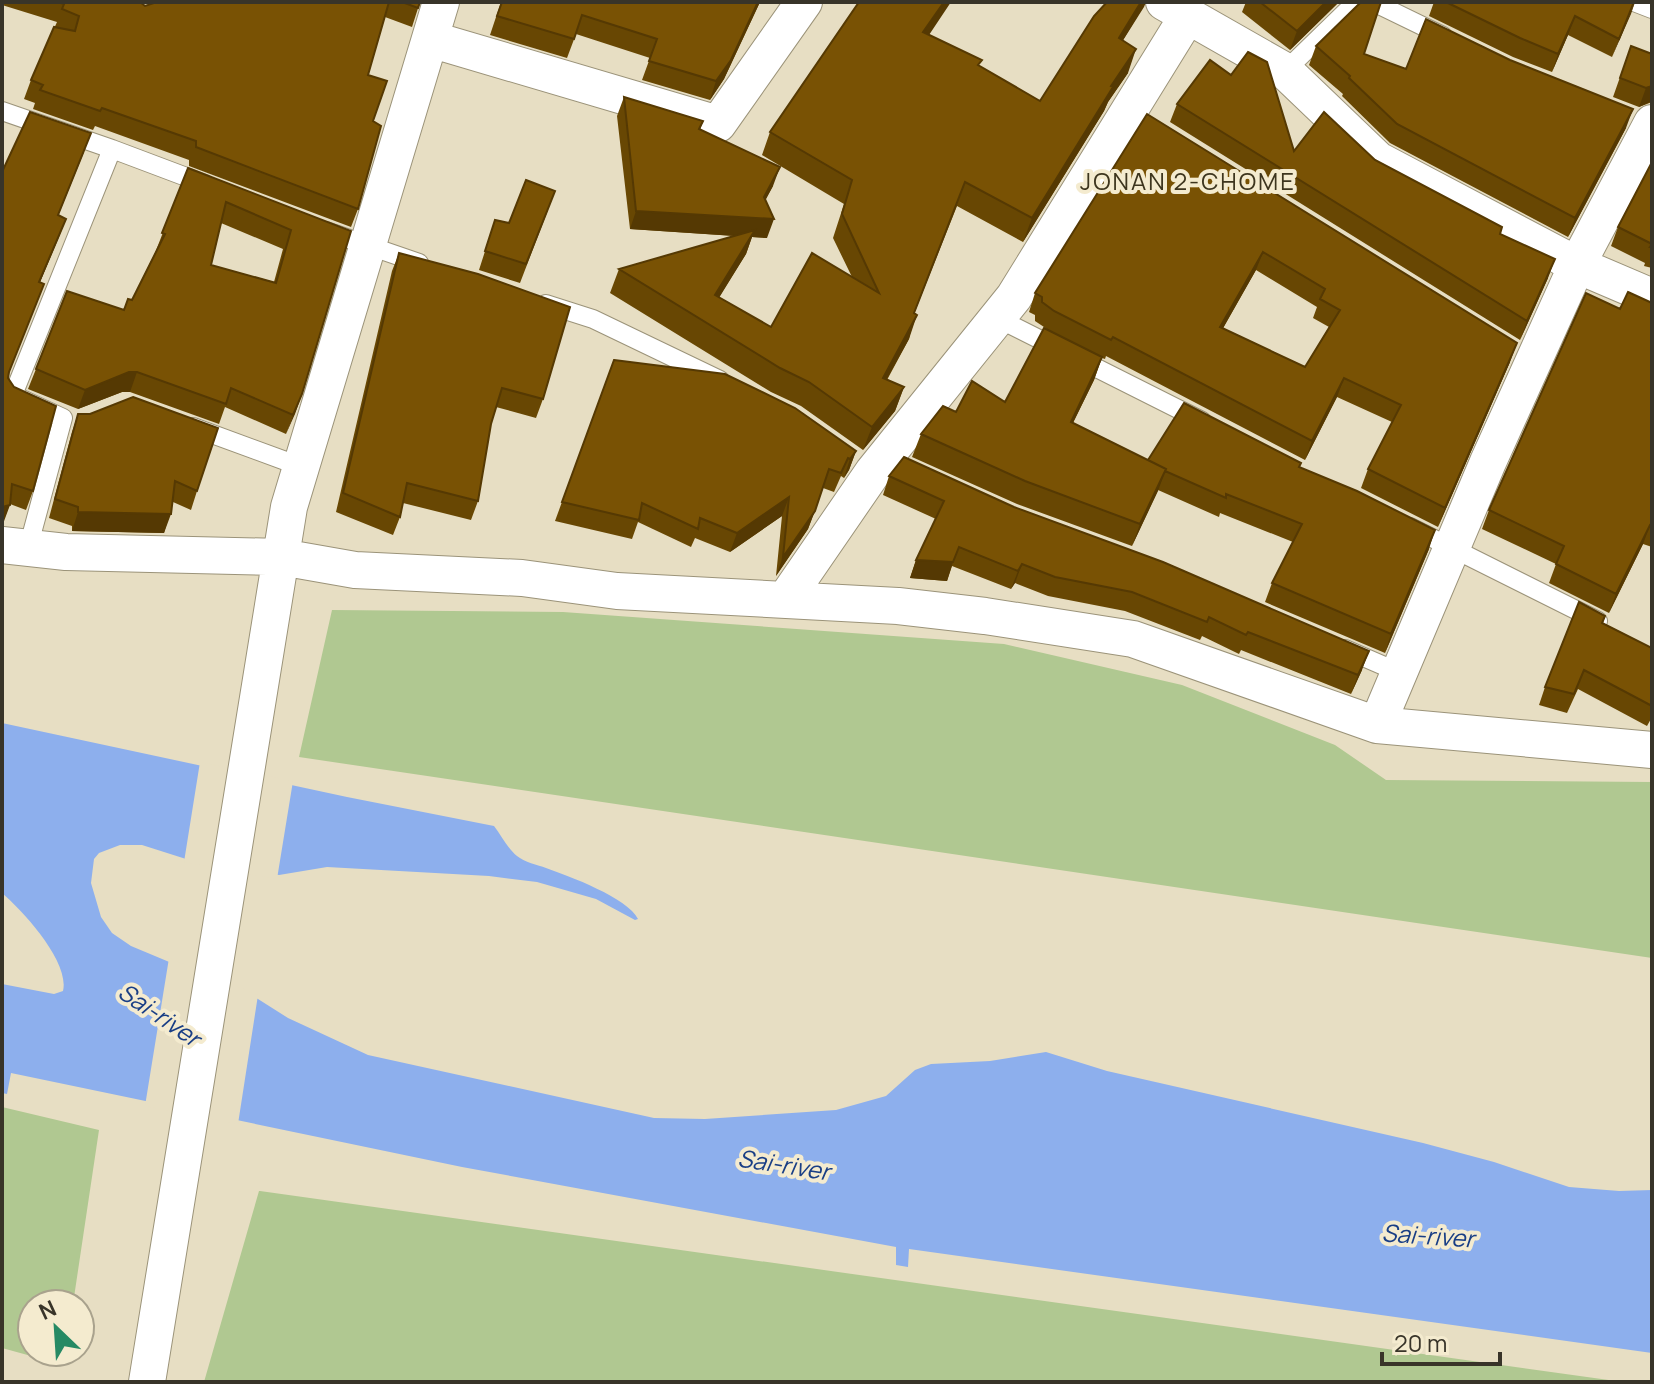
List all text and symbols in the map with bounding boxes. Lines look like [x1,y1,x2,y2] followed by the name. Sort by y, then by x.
[1080,164,1296,197] district label: JONAN 2-CHOME
[112,974,210,1055] water label: Sai-river
[736,1140,836,1188] water label: Sai-river
[1381,1215,1479,1255] water label: Sai-river
[16,1288,96,1368] north arrow
[34,1293,61,1327] text: N
[1382,1316,1500,1366] scale bar
[1394,1326,1447,1359] text: 20 m

